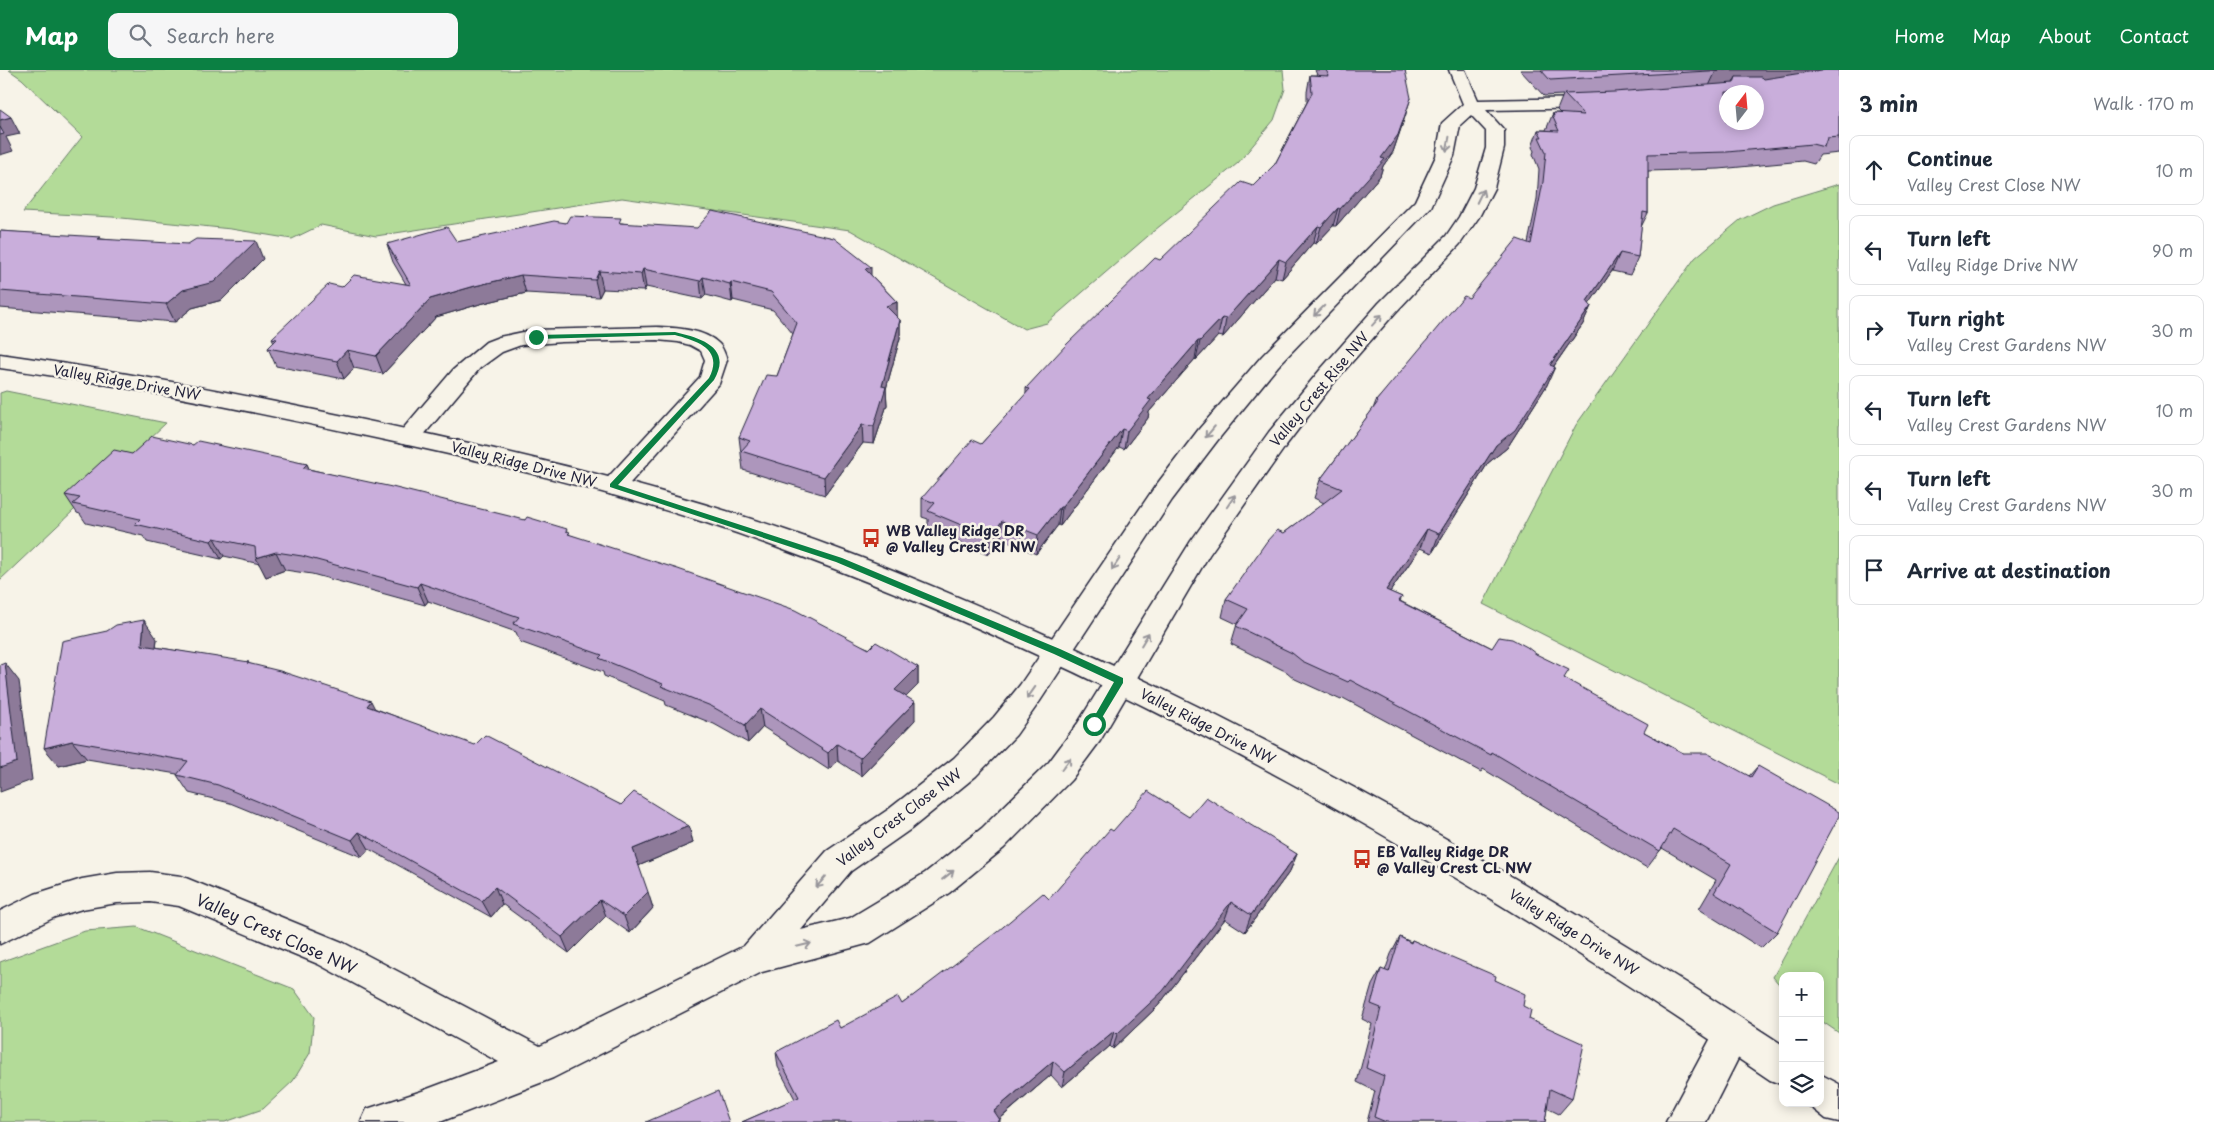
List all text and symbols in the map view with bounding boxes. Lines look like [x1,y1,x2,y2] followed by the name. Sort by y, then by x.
[108,13,458,58] search box
[25,17,78,53] text: Map
[126,21,154,49] icon: search
[166,21,275,49] text: Search here
[1894,22,1944,49] text: Home
[1972,22,2011,49] text: Map
[2039,22,2091,49] text: About
[2119,22,2189,49] text: Contact
[1719,85,1764,130] north arrow
[1859,87,1918,119] text: 3 min
[2093,91,2194,115] text: Walk · 170 m
[1442,135,1452,151] one-way arrow
[1907,144,1993,172] text: Continue
[1860,156,1888,184] icon: ahead
[2156,158,2193,182] text: 10 m
[1907,172,2081,196] text: Valley Crest Close NW
[1475,189,1485,204] one-way arrow
[1907,224,1991,252] text: Turn left
[1860,236,1888,264] icon: left
[2152,238,2193,262] text: 90 m
[1907,252,2078,276] text: Valley Ridge Drive NW
[1907,304,2005,332] text: Turn right
[1312,305,1325,317] one-way arrow
[1371,314,1382,327] one-way arrow
[1860,316,1888,344] icon: right
[2151,318,2193,342] text: 30 m
[525,326,548,349] route end
[1265,327,1373,451] street label: Valley Crest Rise NW
[1907,332,2106,356] text: Valley Crest Gardens NW
[52,359,202,405] street label: Valley Ridge Drive NW
[1907,384,1991,412] text: Turn left
[1860,396,1888,424] icon: left
[2156,398,2193,422] text: 10 m
[1907,412,2106,436] text: Valley Crest Gardens NW
[1205,426,1216,439] one-way arrow
[449,436,599,492] street label: Valley Ridge Drive NW
[1907,464,1991,492] text: Turn left
[1860,476,1888,504] icon: left
[2151,478,2193,502] text: 30 m
[1907,492,2106,516] text: Valley Crest Gardens NW
[1226,495,1236,509] one-way arrow
[886,520,1035,557] place label: WB Valley Ridge DR @ Valley Crest RI NW
[860,527,882,549] bus stop icon: WB Valley Ridge DR @ Valley Crest RI NW
[1860,556,1888,584] icon: arrive
[1907,556,2111,584] text: Arrive at destination
[1111,557,1121,571] one-way arrow
[1140,632,1150,646] one-way arrow
[1137,683,1279,769] street label: Valley Ridge Drive NW
[1026,685,1036,699] one-way arrow
[1083,713,1106,736] route start
[1060,758,1071,771] one-way arrow
[832,763,966,871] street label: Valley Crest Close NW
[1377,841,1532,878] place label: EB Valley Ridge DR @ Valley Crest CL NW
[1351,848,1373,870] bus stop icon: EB Valley Ridge DR @ Valley Crest CL NW
[941,869,954,880] one-way arrow
[815,876,826,889] one-way arrow
[1505,883,1643,981] street label: Valley Ridge Drive NW
[193,887,361,979] street label: Valley Crest Close NW
[795,940,811,950] one-way arrow
[1779,972,1824,1107] map controls
[1779,972,1824,1017] button: +
[1779,1017,1824,1062] button: −
[1779,1062,1824,1107] button: layers

